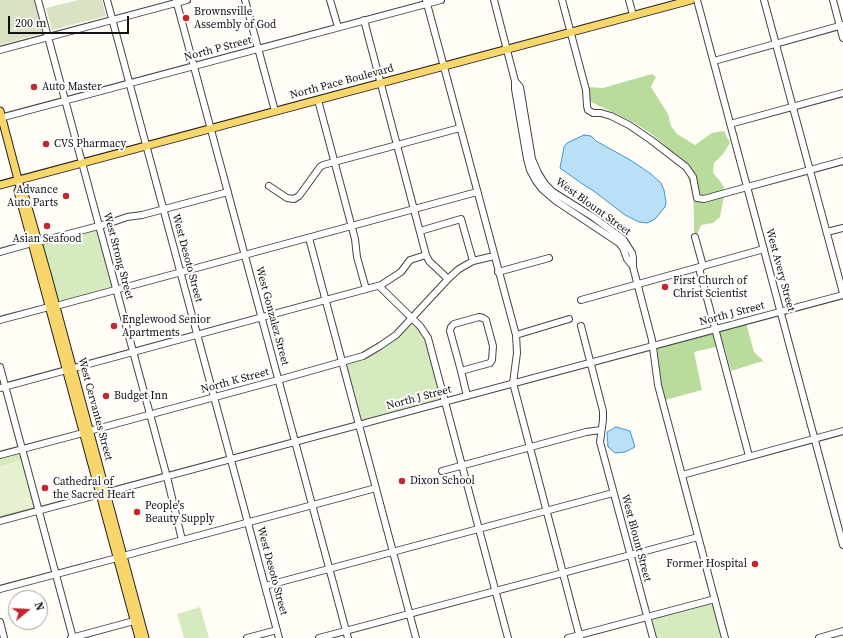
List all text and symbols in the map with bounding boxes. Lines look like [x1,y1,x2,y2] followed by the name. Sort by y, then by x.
[194,5,276,31] place label: Brownsville Assembly of God
[10,8,131,34] scale bar
[181,13,191,23] marker: Brownsville Assembly of God
[15,15,47,31] text: 200 m
[183,34,253,64] street label: North P Street
[289,62,395,102] street label: North Pace Boulevard
[42,80,102,94] place label: Auto Master
[29,82,39,92] marker: Auto Master
[54,137,126,151] place label: CVS Pharmacy
[41,139,51,149] marker: CVS Pharmacy
[553,175,633,239] street label: West Blount Street
[7,183,58,209] place label: Advance Auto Parts
[61,191,71,201] marker: Advance Auto Parts
[100,211,136,301] street label: West Strong Street
[169,212,205,304] street label: West Desoto Street
[42,221,52,231] marker: Asian Seafood
[763,227,797,313] street label: West Avery Street
[13,232,81,246] place label: Asian Seafood
[252,265,292,367] street label: West Gonzalez Street
[673,274,747,300] place label: First Church of Christ Scientist
[660,282,670,292] marker: First Church of Christ Scientist
[698,299,766,329] street label: North J Street
[122,313,211,339] place label: Englewood Senior Apartments
[109,321,119,331] marker: Englewood Senior Apartments
[75,356,115,462] street label: West Cervantes Street
[200,366,270,396] street label: North K Street
[385,383,453,413] street label: North J Street
[114,389,168,403] place label: Budget Inn
[101,391,111,401] marker: Budget Inn
[410,474,475,488] place label: Dixon School
[53,475,135,501] place label: Cathedral of the Sacred Heart
[397,476,407,486] marker: Dixon School
[40,483,50,493] marker: Cathedral of the Sacred Heart
[618,493,654,583] street label: West Blount Street
[145,499,214,525] place label: People's Beauty Supply
[132,507,142,517] marker: People's Beauty Supply
[254,525,290,617] street label: West Desoto Street
[666,557,747,571] place label: Former Hospital
[750,559,760,569] marker: Former Hospital
[8,590,48,630] north arrow
[31,600,47,613] text: N

